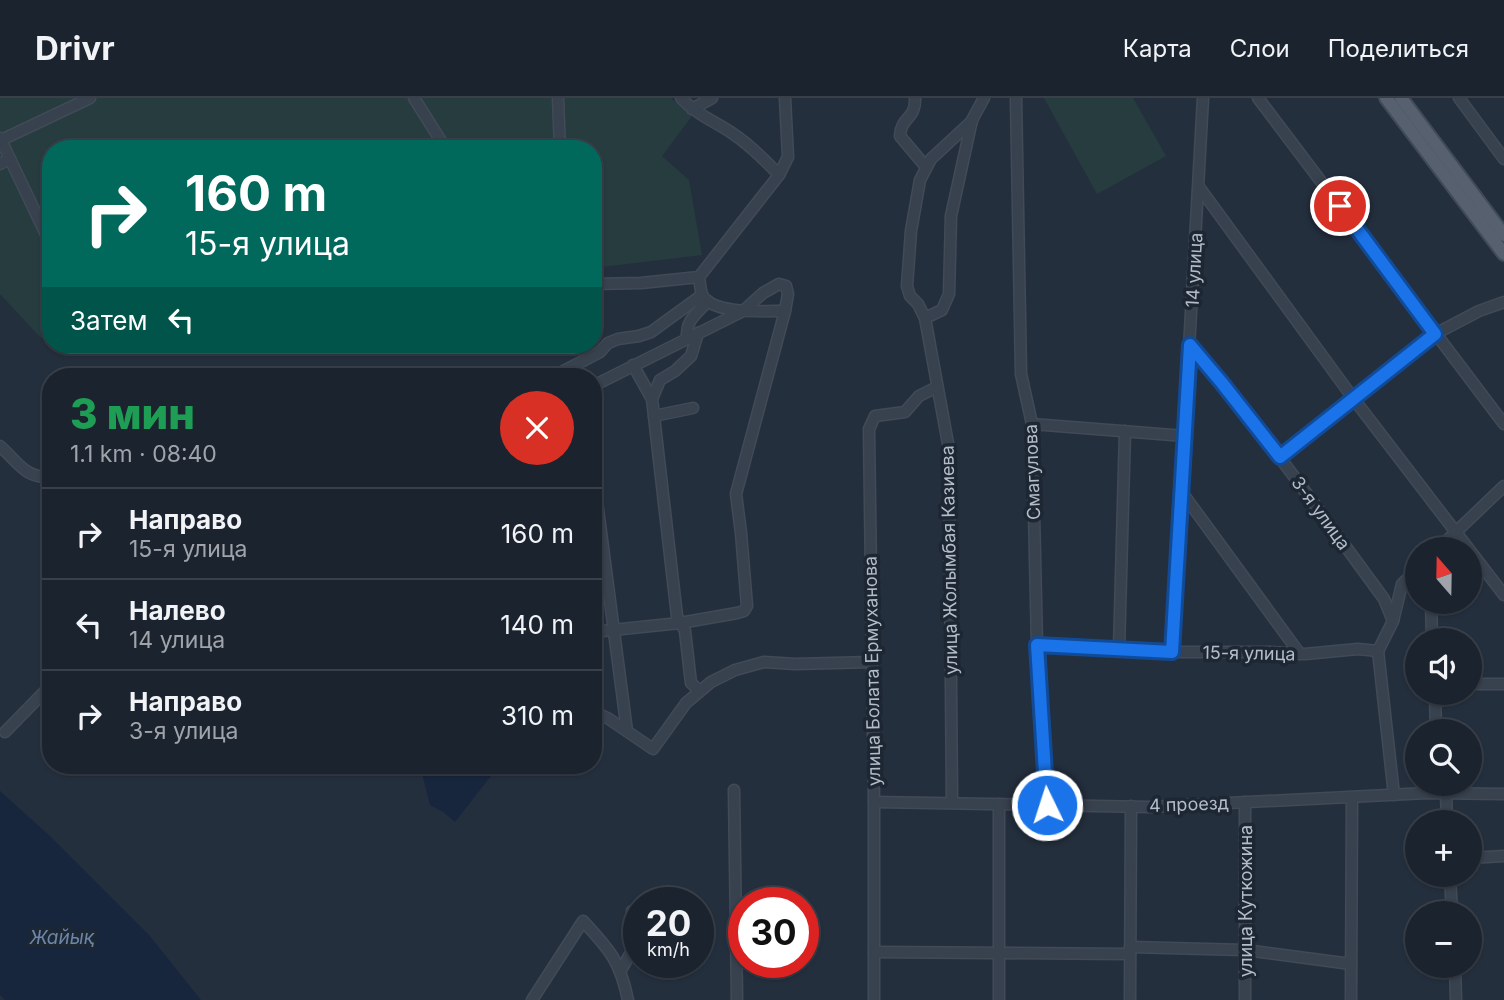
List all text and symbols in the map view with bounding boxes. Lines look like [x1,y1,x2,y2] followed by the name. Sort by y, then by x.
[35,28,115,68] text: Drivr
[1123,34,1192,63] text: Карта
[1230,34,1290,63] text: Слои
[1328,34,1469,63] text: Поделиться
[185,164,327,223] text: 160 m
[70,168,161,259] icon: right
[1310,176,1370,236] pin
[1321,187,1359,225] icon: arrive
[185,224,350,263] text: 15-я улица
[1182,232,1206,308] street label: 14 улица
[162,301,200,339] icon: left
[70,305,148,336] text: Затем
[70,388,195,439] text: 3 мин
[500,391,574,465] button: close
[1020,424,1044,520] street label: Смагулова
[70,440,217,468] text: 1.1 km · 08:40
[936,445,962,675] street label: улица Жолымбая Казиева
[1287,472,1355,554] street label: 3-я улица
[129,504,242,535] text: Направо
[70,515,108,553] icon: right
[501,518,574,549] text: 160 m
[129,535,248,563] text: 15-я улица
[1405,537,1482,614] north arrow
[1405,537,1482,978] map controls
[859,556,885,786] street label: улица Болата Ермуханова
[129,595,226,626] text: Налево
[70,606,108,644] icon: left
[500,609,574,640] text: 140 m
[129,626,225,654] text: 14 улица
[1405,628,1482,705] button: sound
[1202,642,1296,664] street label: 15-я улица
[129,686,242,717] text: Направо
[70,697,108,735] icon: right
[501,700,574,731] text: 310 m
[129,717,238,745] text: 3-я улица
[1405,719,1482,796] button: search
[1010,768,1084,842] position arrow
[1149,792,1229,816] street label: 4 проезд
[1405,810,1482,887] button: +
[1235,825,1256,977] street label: улица Куткожина
[728,887,819,978] speed limit sign: 30
[1405,901,1482,978] button: −
[646,902,691,944] text: 20
[29,926,95,949] water label: Жайық
[647,939,690,960] text: km/h

